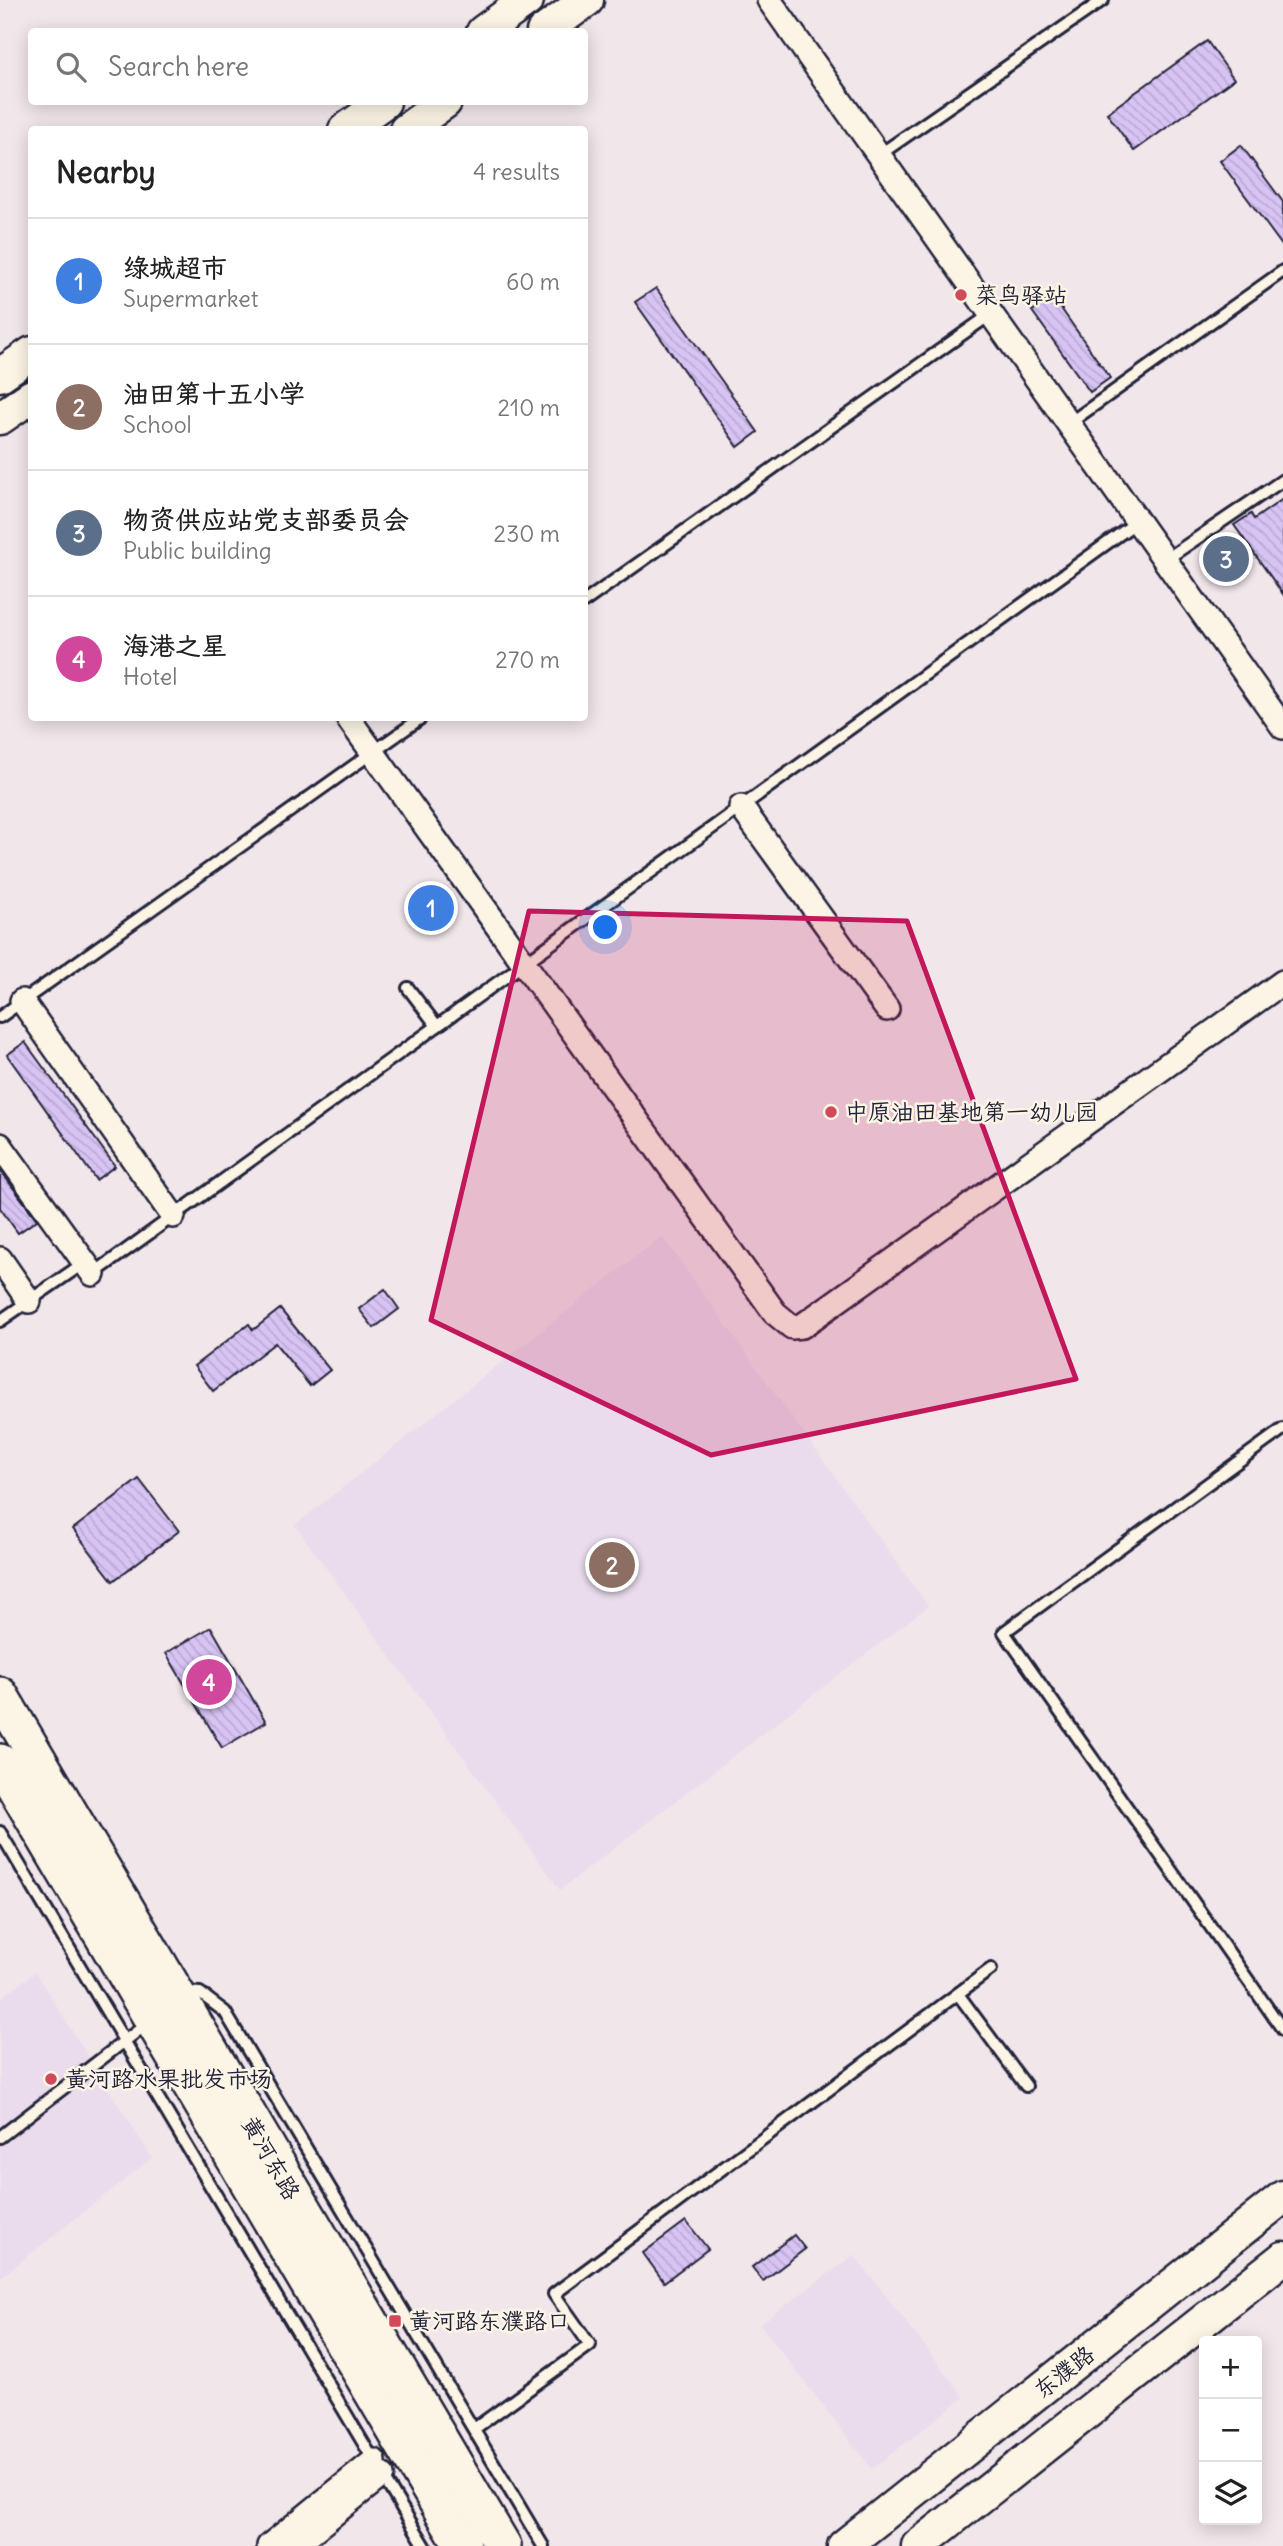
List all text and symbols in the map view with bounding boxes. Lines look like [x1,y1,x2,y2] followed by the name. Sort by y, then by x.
[28,28,588,105] search box
[52,48,90,86] icon: search
[108,50,249,83] text: Search here
[56,153,156,191] text: Nearby
[473,157,560,186] text: 4 results
[123,251,227,284] text: 绿城超市
[74,267,84,296] text: 1
[506,267,560,296] text: 60 m
[975,280,1067,309] place label: 菜鸟驿站
[123,284,259,313] text: Supermarket
[953,287,969,303] marker: 菜鸟驿站
[123,377,305,410] text: 油田第十五小学
[73,393,85,422] text: 2
[497,393,560,422] text: 210 m
[123,410,192,439] text: School
[123,503,409,536] text: 物资供应站党支部委员会
[72,519,86,548] text: 3
[494,519,560,548] text: 230 m
[1203,533,1249,585] pin: 3
[123,536,272,565] text: Public building
[123,629,227,662] text: 海港之星
[72,645,86,674] text: 4
[495,645,560,674] text: 270 m
[123,662,177,691] text: Hotel
[408,882,454,934] pin: 1
[588,910,622,944] your location
[845,1097,1098,1126] place label: 中原油田基地第一幼儿园
[823,1104,839,1120] marker: 中原油田基地第一幼儿园
[589,1539,635,1591] pin: 2
[186,1656,232,1708] pin: 4
[65,2064,272,2093] place label: 黄河路水果批发市场
[43,2071,59,2087] marker: 黄河路水果批发市场
[236,2111,307,2205] street label: 黄河东路
[409,2306,570,2335] place label: 黄河路东濮路口
[387,2313,403,2329] marker: 黄河路东濮路口
[1199,2336,1262,2525] map controls
[1199,2336,1262,2399] button: +
[1028,2339,1100,2404] street label: 东濮路
[1199,2399,1262,2462] button: −
[1199,2462,1262,2525] button: layers

